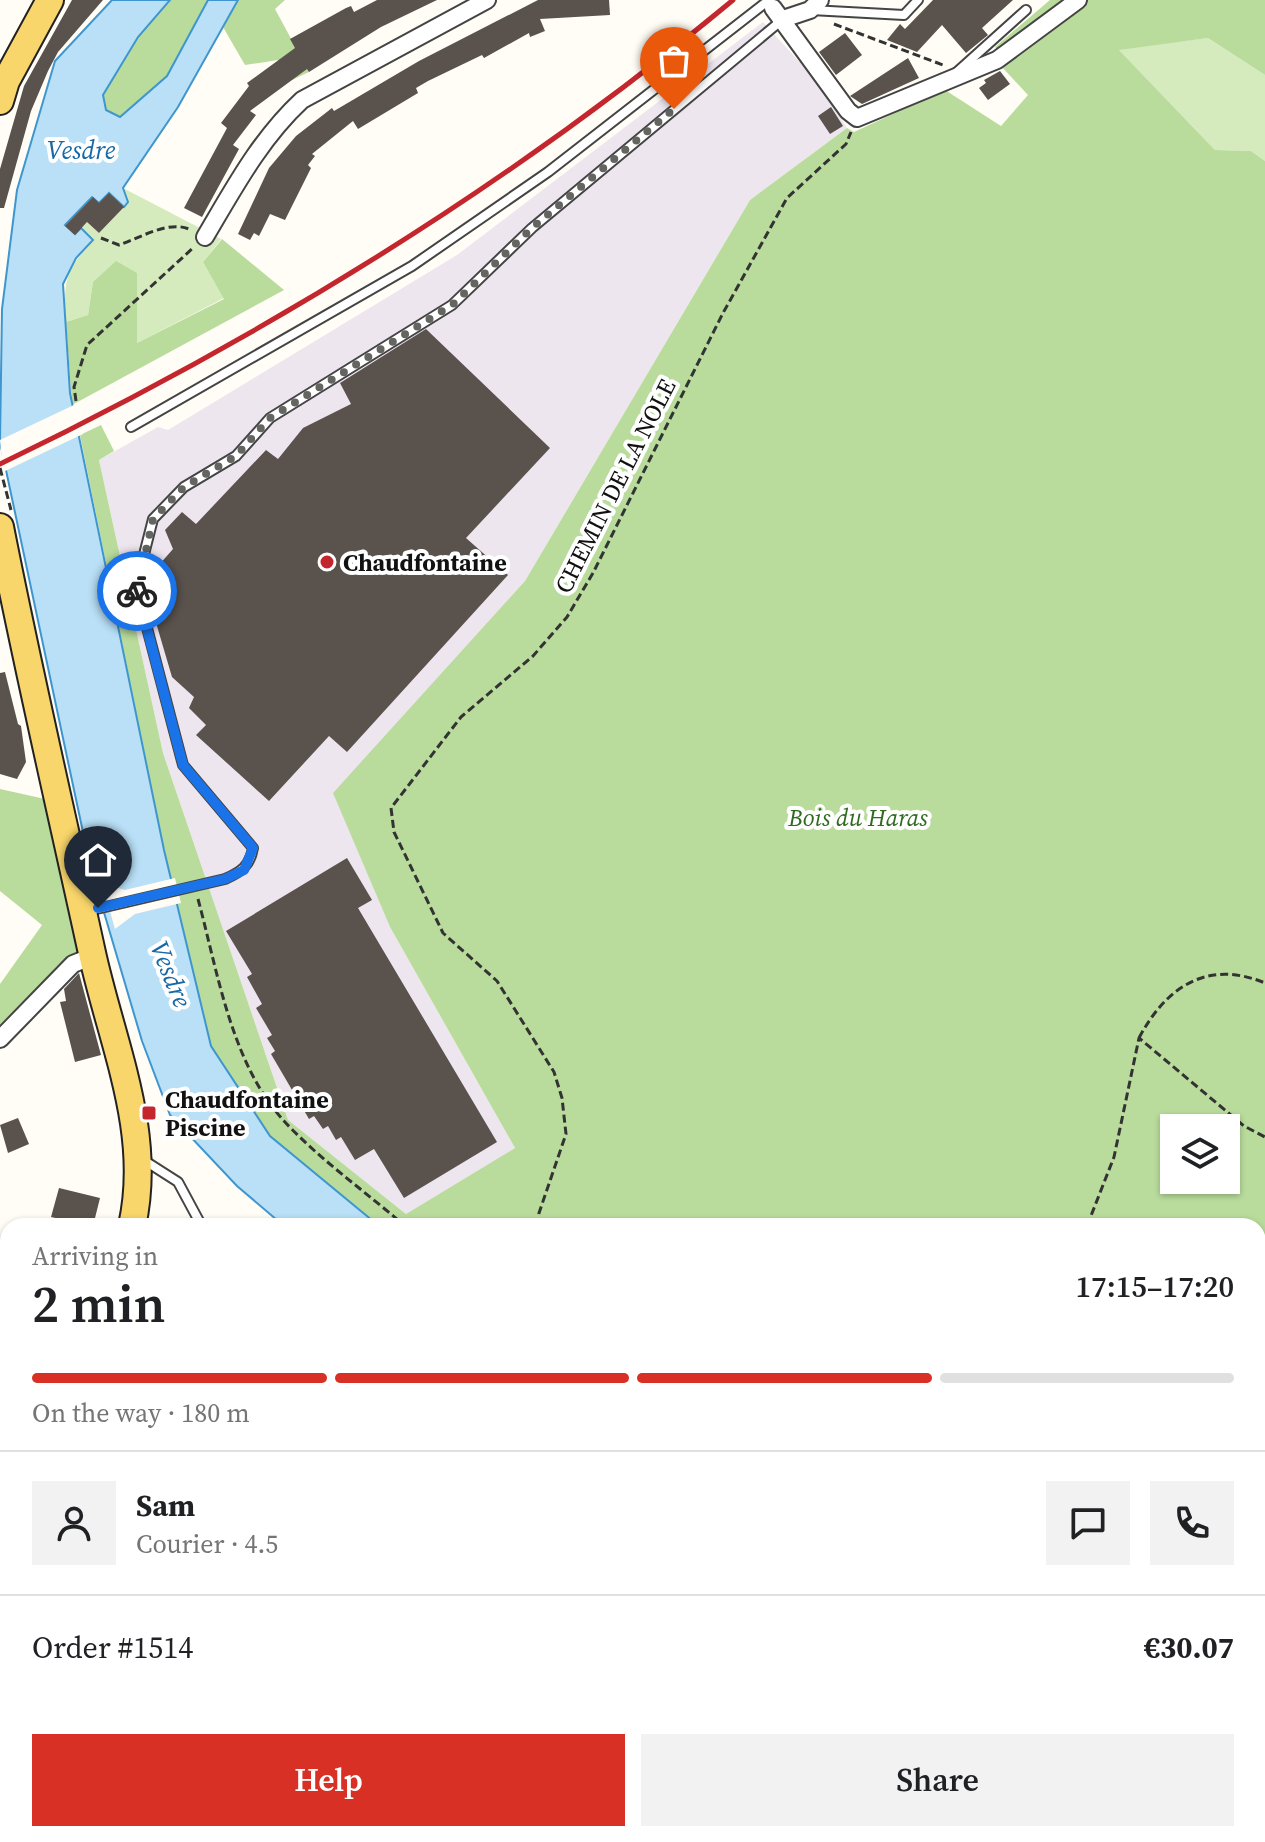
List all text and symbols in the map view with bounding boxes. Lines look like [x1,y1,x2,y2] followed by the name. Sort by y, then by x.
[640,27,708,109] pin
[652,39,696,83] icon: bag
[47,132,116,168] water label: Vesdre
[547,373,683,599] street label: CHEMIN DE LA NOLE
[343,546,507,579] place label: Chaudfontaine
[97,551,177,631] courier
[318,553,336,571] marker: Chaudfontaine
[115,569,159,613] icon: bike
[787,801,928,834] park label: Bois du Haras
[64,826,132,908] pin
[76,838,120,882] icon: home
[141,935,201,1013] water label: Vesdre
[165,1083,329,1144] place label: Chaudfontaine Piscine
[140,1104,158,1122] marker: Chaudfontaine Piscine
[1160,1114,1240,1194] map controls
[1160,1114,1240,1194] button: layers
[32,1238,158,1274] text: Arriving in
[1075,1266,1234,1307] text: 17:15–17:20
[32,1268,165,1339] text: 2 min
[32,1395,250,1431] text: On the way · 180 m
[32,1481,116,1565] button: person
[1046,1481,1130,1565] button: chat
[1150,1481,1234,1565] button: phone
[136,1485,195,1526] text: Sam
[136,1526,278,1562] text: Courier · 4.5
[32,1627,193,1668] text: Order #1514
[1144,1627,1234,1668] text: €30.07
[32,1734,625,1826] button: Help
[641,1734,1234,1826] button: Share

